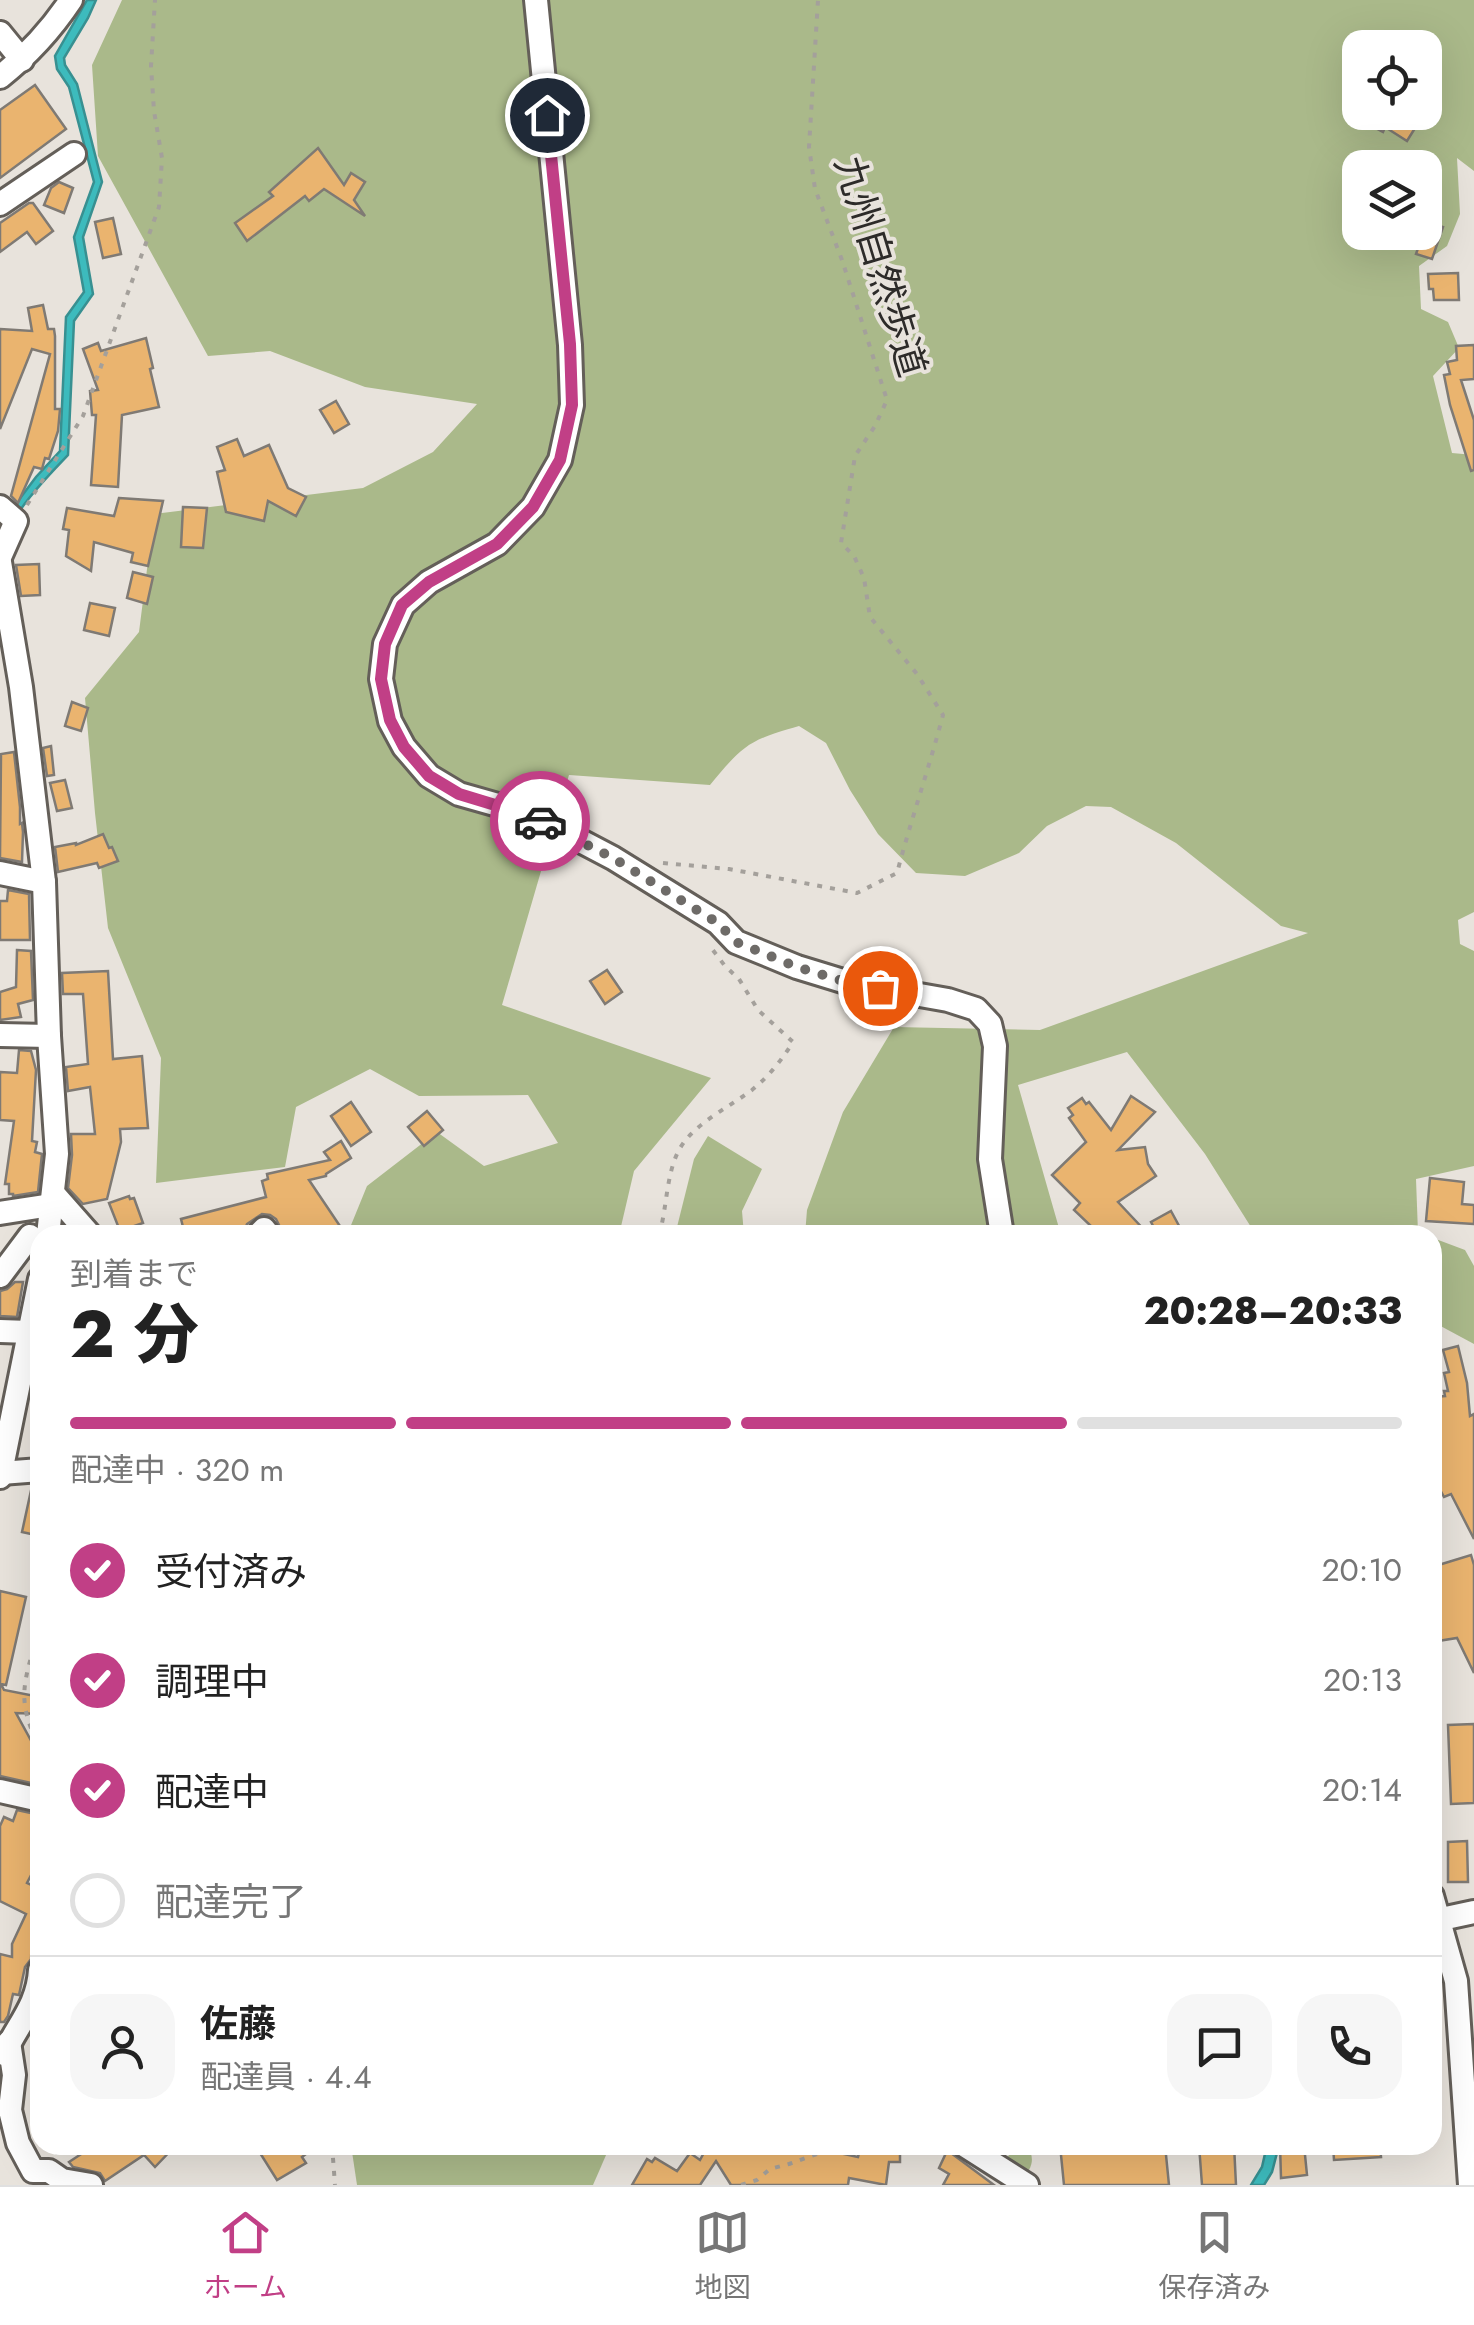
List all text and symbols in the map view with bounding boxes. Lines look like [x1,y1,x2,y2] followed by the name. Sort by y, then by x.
[1342,30,1442,250] map controls
[1342,30,1442,130] button: locate
[505,73,590,158] pin
[520,88,575,143] icon: home
[821,149,941,383] street label: 九州自然歩道
[1342,150,1442,250] button: layers
[490,771,590,871] courier
[513,794,568,849] icon: car
[838,946,923,1031] pin
[853,961,908,1016] icon: bag
[70,1251,198,1297] text: 到着まで
[1144,1283,1402,1338] text: 20:28–20:33
[70,1287,199,1381] text: 2 分
[70,1447,284,1493] text: 配達中 · 320 m
[70,1543,125,1598] icon: check
[155,1544,307,1599] text: 受付済み
[1321,1547,1402,1593] text: 20:10
[70,1653,125,1708] icon: check
[155,1654,269,1709] text: 調理中
[1323,1657,1402,1703] text: 20:13
[70,1763,125,1818] icon: check
[155,1764,269,1819] text: 配達中
[1322,1767,1402,1813] text: 20:14
[155,1874,307,1929] text: 配達完了
[70,1994,175,2099] button: person
[1167,1994,1272,2099] button: chat
[1297,1994,1402,2099] button: phone
[200,1996,276,2051] text: 佐藤
[200,2054,372,2100] text: 配達員 · 4.4
[204,2205,287,2308] tab: ホーム
[695,2205,751,2308] tab: 地図
[1158,2205,1270,2308] tab: 保存済み

